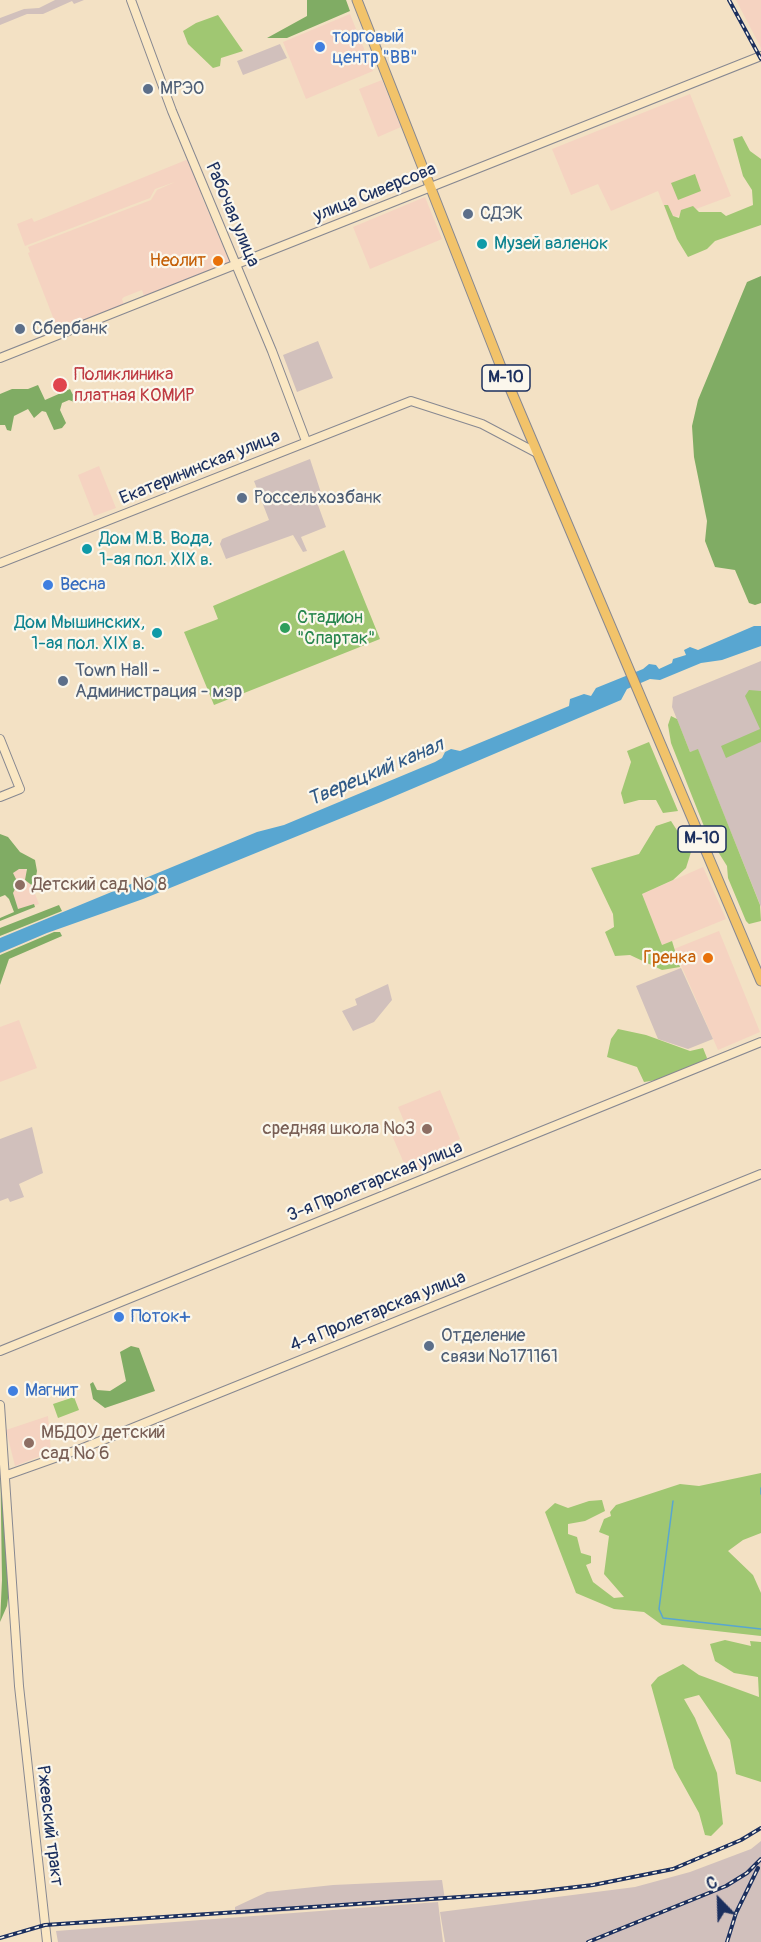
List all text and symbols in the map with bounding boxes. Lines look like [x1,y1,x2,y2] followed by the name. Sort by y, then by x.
[332,26,418,68] place label: торговый центр "ВВ"
[313,40,327,54] marker: торговый центр "ВВ"
[160,78,204,100] place label: МРЭО
[141,82,155,96] marker: МРЭО
[200,159,264,271] street label: Рабочая улица
[311,159,439,227] street label: улица Сиверсова
[480,203,523,225] place label: СДЭК
[461,207,475,221] marker: СДЭК
[494,233,608,255] place label: Музей валенок
[475,237,489,251] marker: Музей валенок
[150,250,206,272] place label: Неолит
[211,254,225,268] marker: Неолит
[32,318,108,340] place label: Сбербанк
[13,322,27,336] marker: Сбербанк
[74,364,194,406] place label: Поликлиника платная КОМИР
[482,365,530,391] road number: М-10
[51,376,69,394] marker: Поликлиника платная КОМИР
[117,426,283,510] street label: Екатерининская улица
[254,487,382,509] place label: Россельхозбанк
[235,491,249,505] marker: Россельхозбанк
[99,528,213,570] place label: Дом М.В. Вода, 1-ая пол. XIX в.
[80,542,94,556] marker: Дом М.В. Вода, 1-ая пол. XIX в.
[60,574,106,596] place label: Весна
[41,578,55,592] marker: Весна
[297,607,375,650] place label: Стадион "Спартак"
[14,612,145,654] place label: Дом Мышинских, 1-ая пол. XIX в.
[278,621,292,635] marker: Стадион "Спартак"
[150,626,164,640] marker: Дом Мышинских, 1-ая пол. XIX в.
[75,660,242,702] place label: Town Hall - Администрация - мэр
[56,674,70,688] marker: Town Hall - Администрация - мэр
[304,734,448,812] water label: Тверецкий канал
[678,826,726,852] road number: М-10
[32,874,167,896] place label: Детский сад № 8
[13,878,27,892] marker: Детский сад № 8
[643,947,696,969] place label: Гренка
[701,951,715,965] marker: Гренка
[263,1118,415,1140] place label: средняя школа №3
[420,1122,434,1136] marker: средняя школа №3
[284,1137,466,1227] street label: 3-я Пролетарская улица
[287,1267,469,1357] street label: 4-я Пролетарская улица
[131,1306,190,1328] place label: Поток+
[112,1310,126,1324] marker: Поток+
[441,1325,558,1368] place label: Отделение связи №171161
[422,1339,436,1353] marker: Отделение связи №171161
[25,1380,78,1402] place label: Магнит
[6,1384,20,1398] marker: Магнит
[41,1422,165,1464] place label: МБДОУ детский сад № 6
[22,1436,36,1450] marker: МБДОУ детский сад № 6
[31,1764,67,1888] street label: Ржевский тракт
[689,1870,749,1930] north arrow
[704,1872,720,1895] text: С

